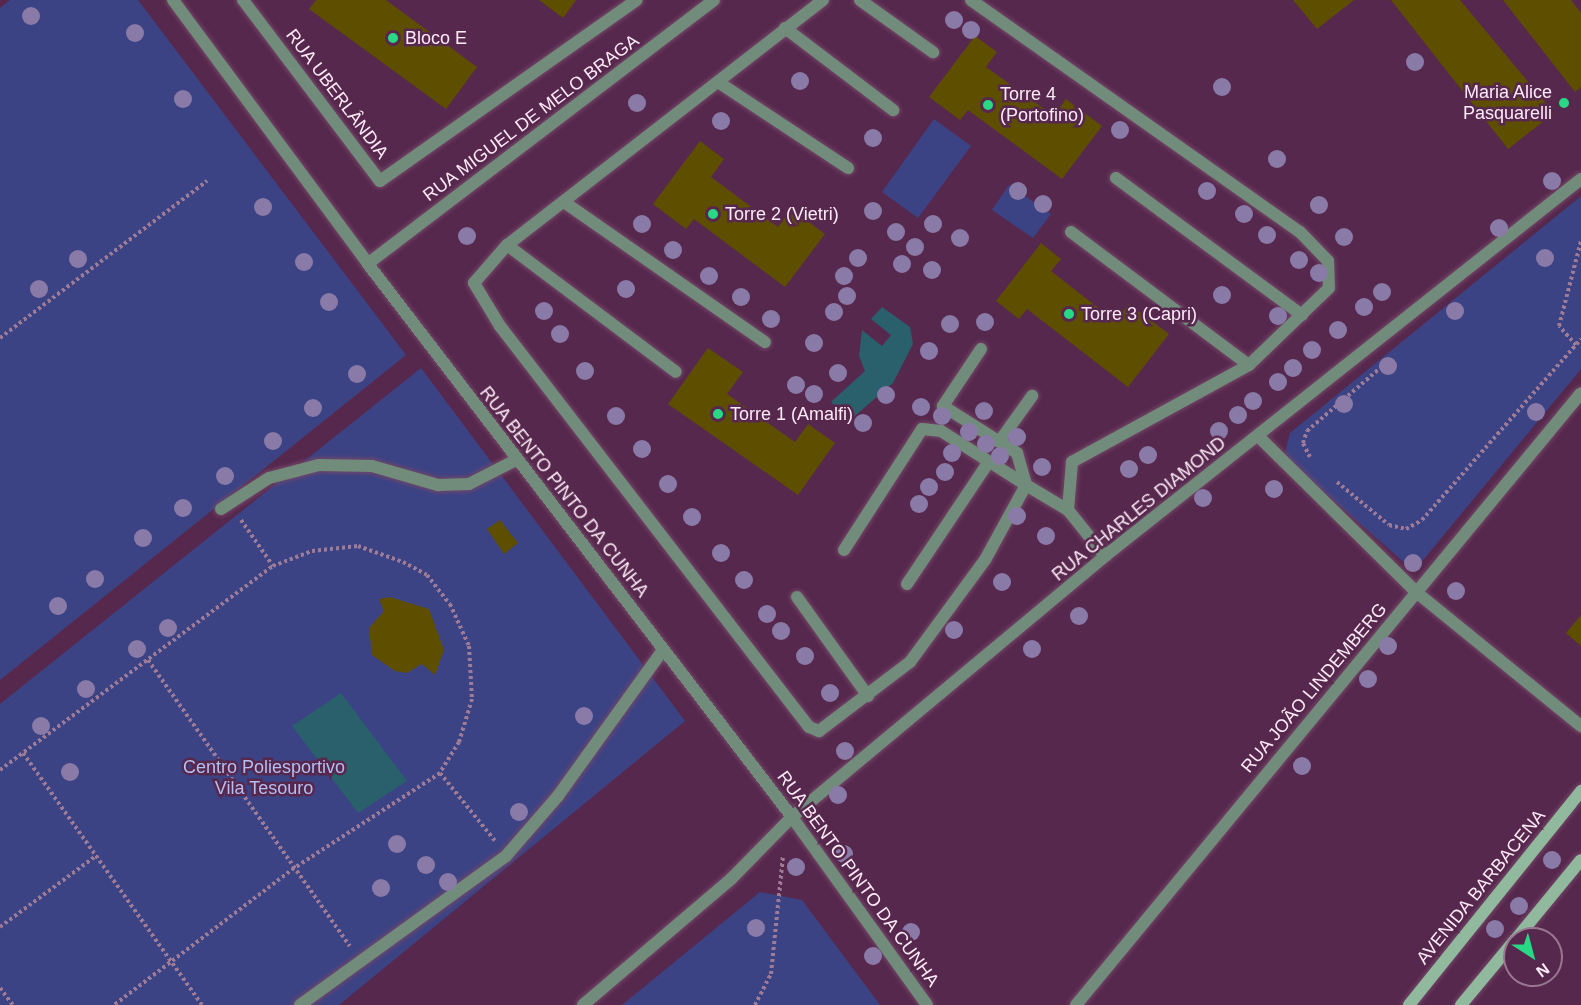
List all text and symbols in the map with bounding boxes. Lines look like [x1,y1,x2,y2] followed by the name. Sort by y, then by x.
[281,24,393,164] street label: RUA UBERLÂNDIA
[405,27,467,49] place label: Bloco E
[418,29,644,207] street label: RUA MIGUEL DE MELO BRAGA
[386,31,400,45] marker: Bloco E
[1463,82,1552,124] place label: Maria Alice Pasquarelli
[1000,84,1084,127] place label: Torre 4 (Portofino)
[1557,96,1571,110] marker: Maria Alice Pasquarelli
[981,98,995,112] marker: Torre 4 (Portofino)
[725,203,839,225] place label: Torre 2 (Vietri)
[706,207,720,221] marker: Torre 2 (Vietri)
[1081,303,1197,325] place label: Torre 3 (Capri)
[1062,307,1076,321] marker: Torre 3 (Capri)
[474,382,654,602] street label: RUA BENTO PINTO DA CUNHA
[730,403,853,425] place label: Torre 1 (Amalfi)
[711,407,725,421] marker: Torre 1 (Amalfi)
[1047,432,1231,586] street label: RUA CHARLES DIAMOND
[1236,598,1392,778] street label: RUA JOÃO LINDEMBERG
[183,757,345,800] park label: Centro Poliesportivo Vila Tesouro
[772,766,944,992] street label: RUA BENTO PINTO DA CUNHA
[1412,805,1550,969] street label: AVENIDA BARBACENA
[1503,927,1563,987] north arrow

